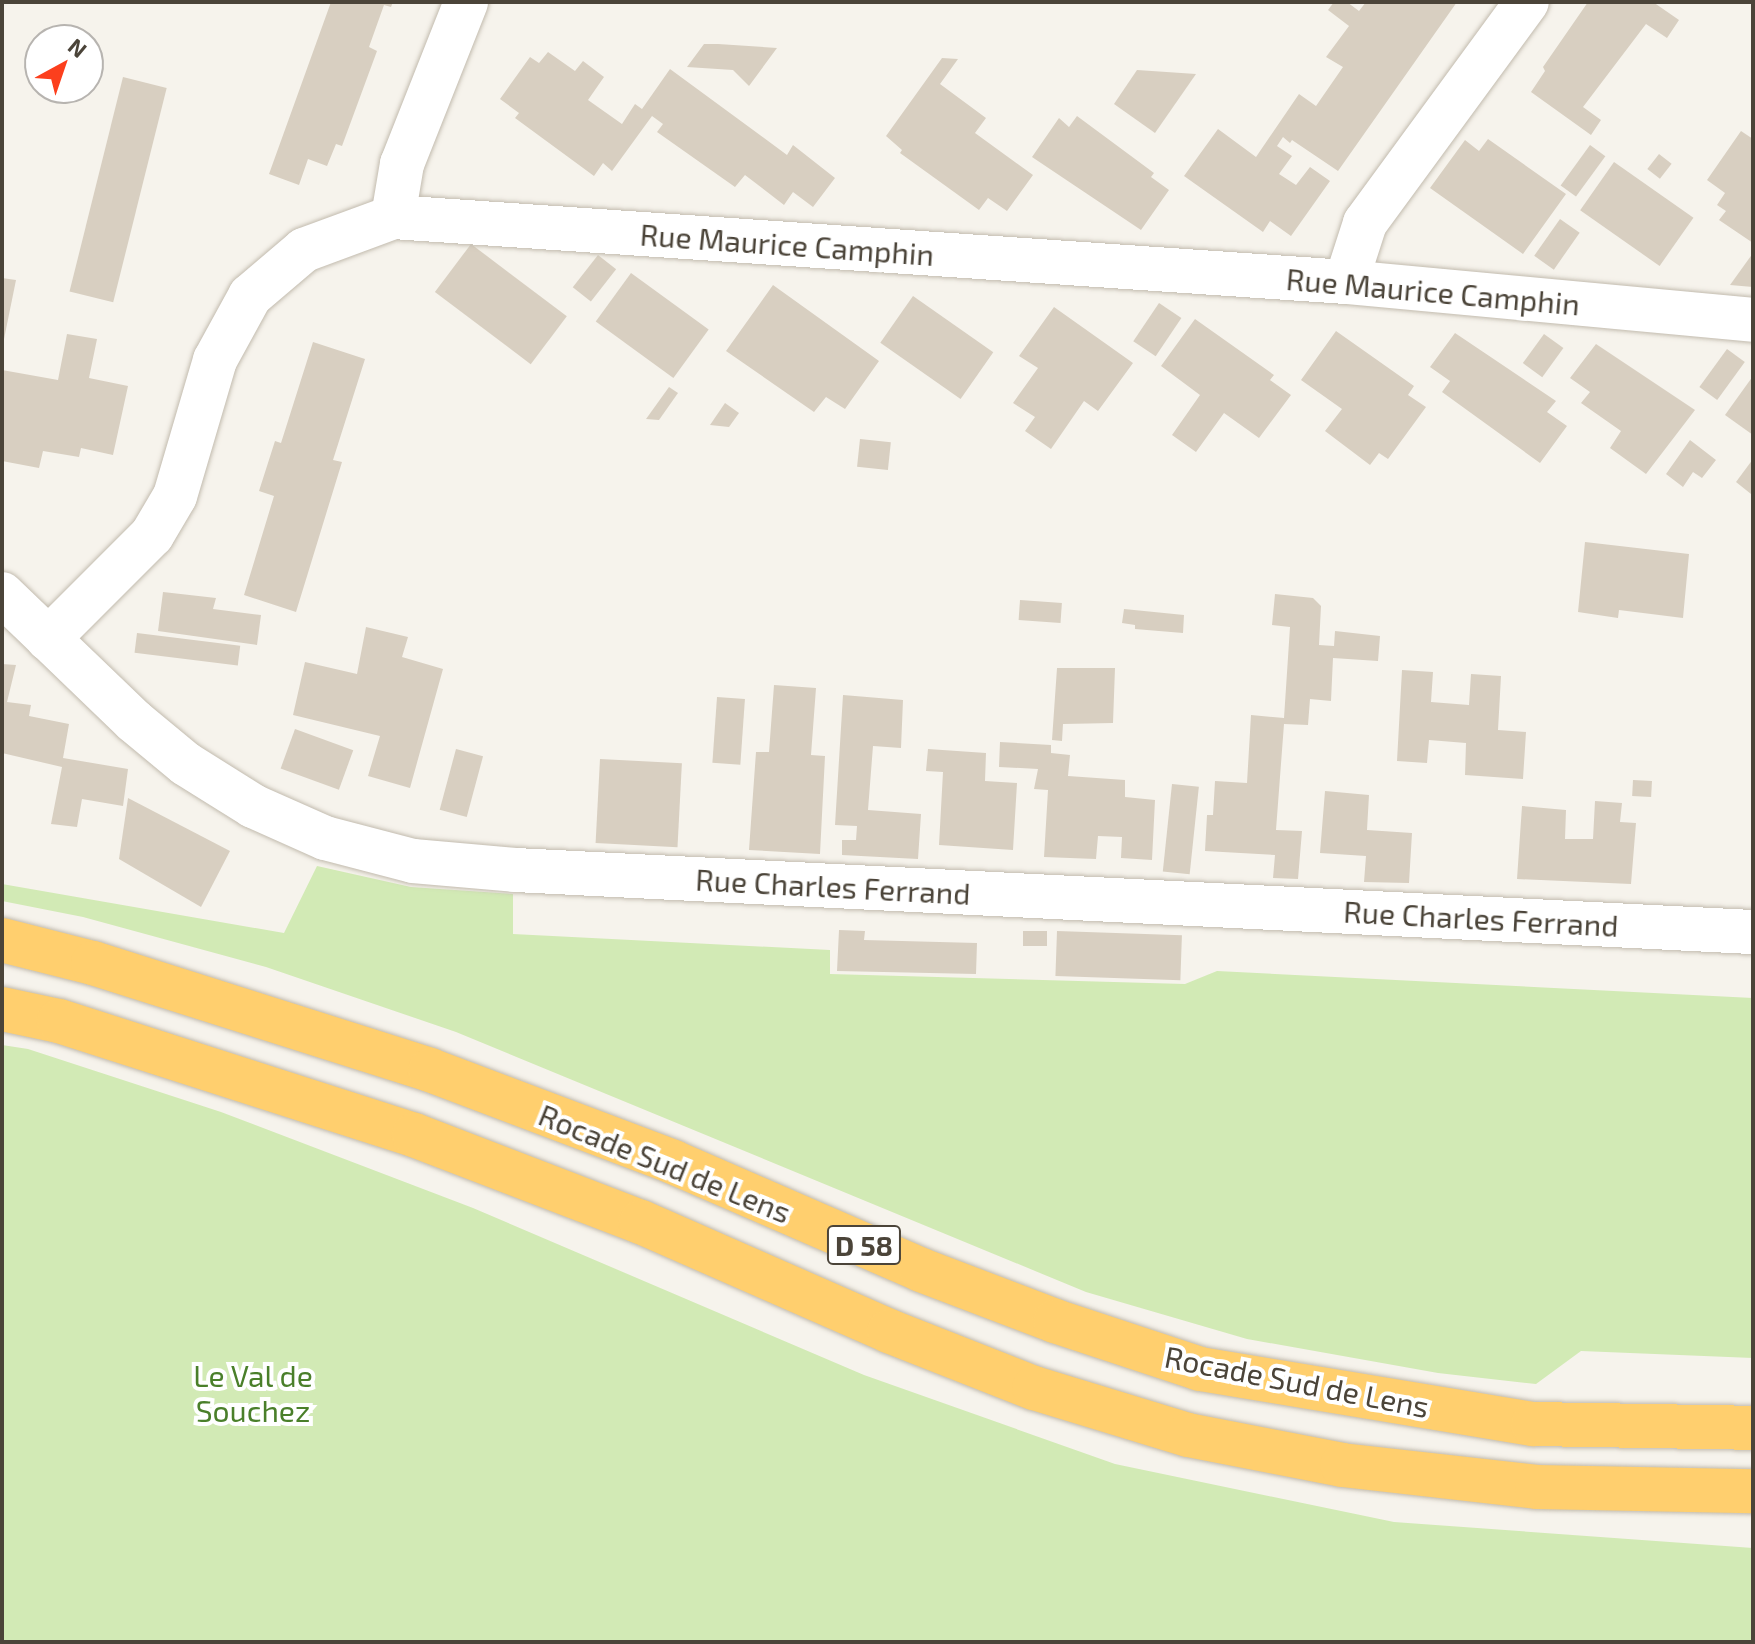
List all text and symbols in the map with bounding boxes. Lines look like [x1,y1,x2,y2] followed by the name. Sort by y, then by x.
[24,24,104,104] north arrow
[64,32,93,62] text: N
[639,216,935,272] street label: Rue Maurice Camphin
[1285,260,1581,322] street label: Rue Maurice Camphin
[695,861,971,911] street label: Rue Charles Ferrand
[1343,893,1619,943] street label: Rue Charles Ferrand
[534,1096,796,1230] street label: Rocade Sud de Lens
[826,1221,902,1269] road number: D 58
[1162,1338,1432,1424] street label: Rocade Sud de Lens
[193,1357,313,1428] park label: Le Val de Souchez

